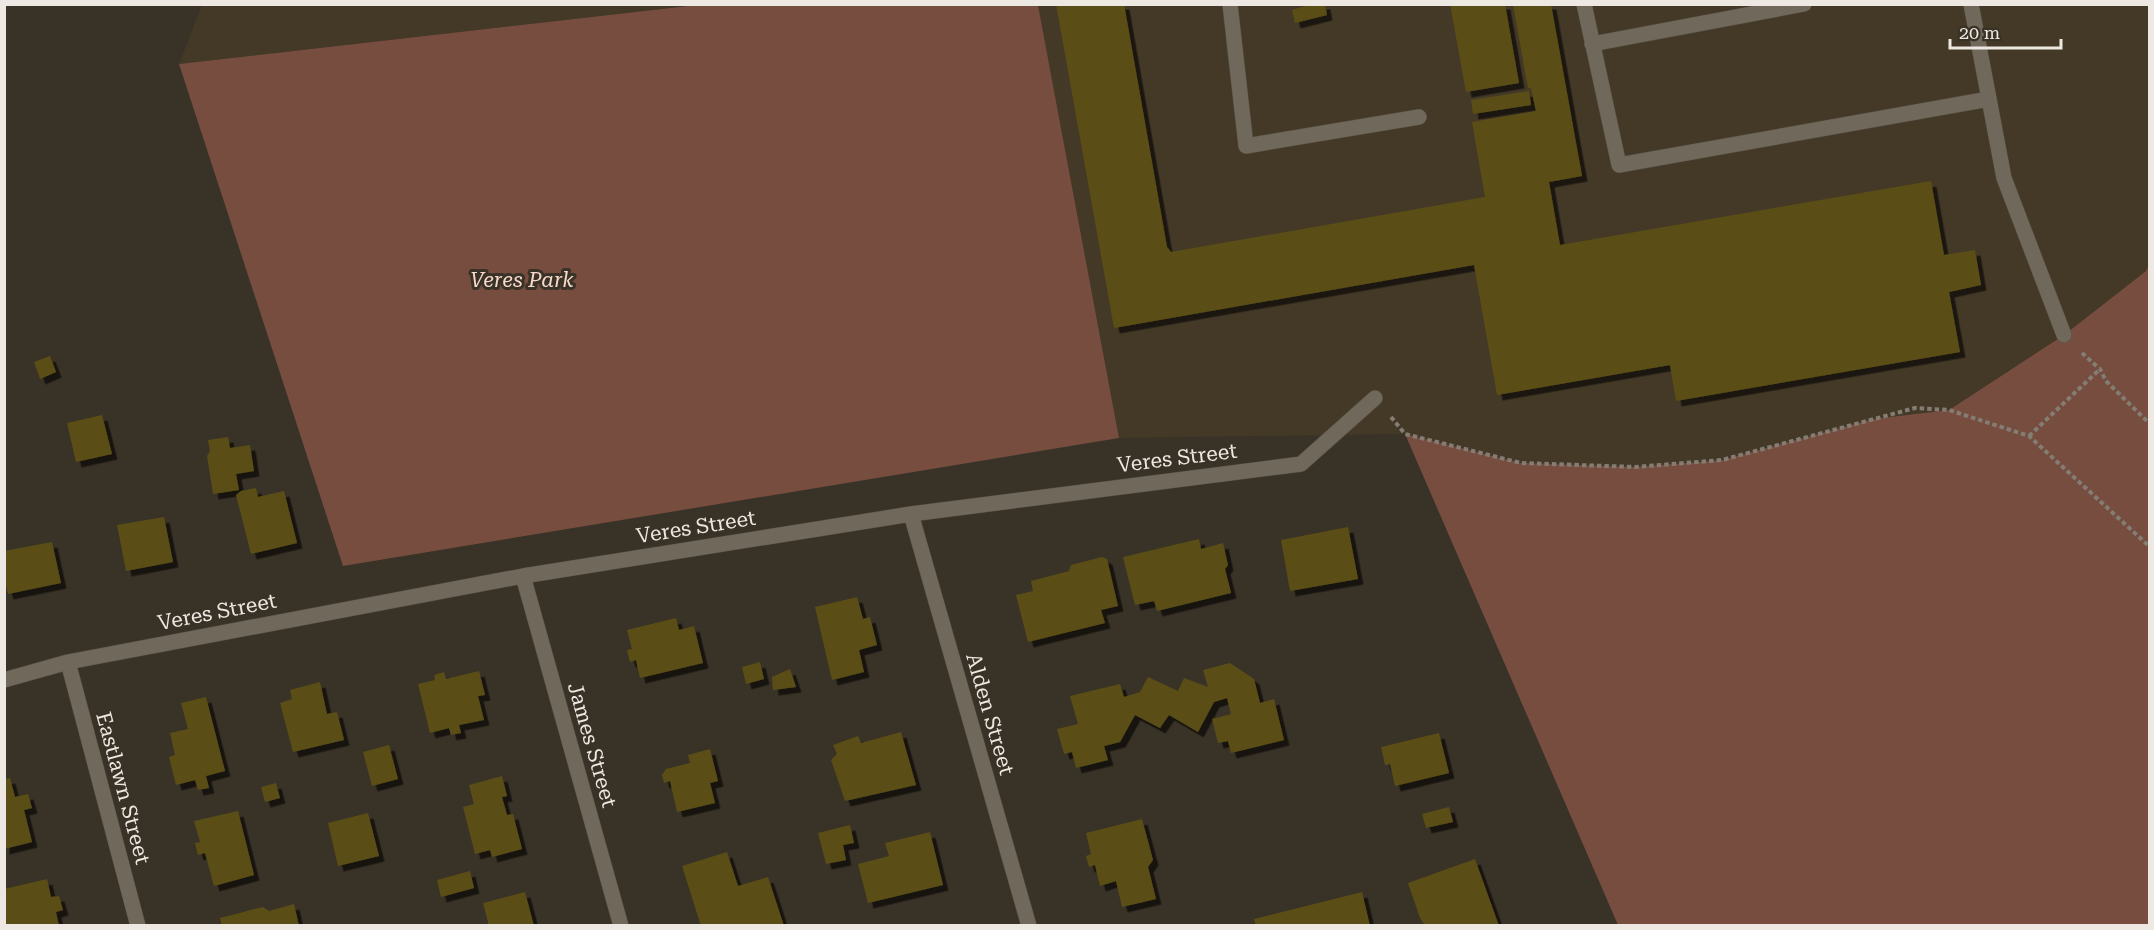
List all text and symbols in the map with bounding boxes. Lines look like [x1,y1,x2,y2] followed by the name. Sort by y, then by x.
[1950,12,2061,50] scale bar
[1959,22,2000,43] text: 20 m
[470,268,574,292] park label: Veres Park
[1116,439,1238,477] street label: Veres Street
[635,506,758,548] street label: Veres Street
[156,589,279,635] street label: Veres Street
[961,650,1019,778] street label: Alden Street
[563,680,621,810] street label: James Street
[91,709,155,867] street label: Eastlawn Street

